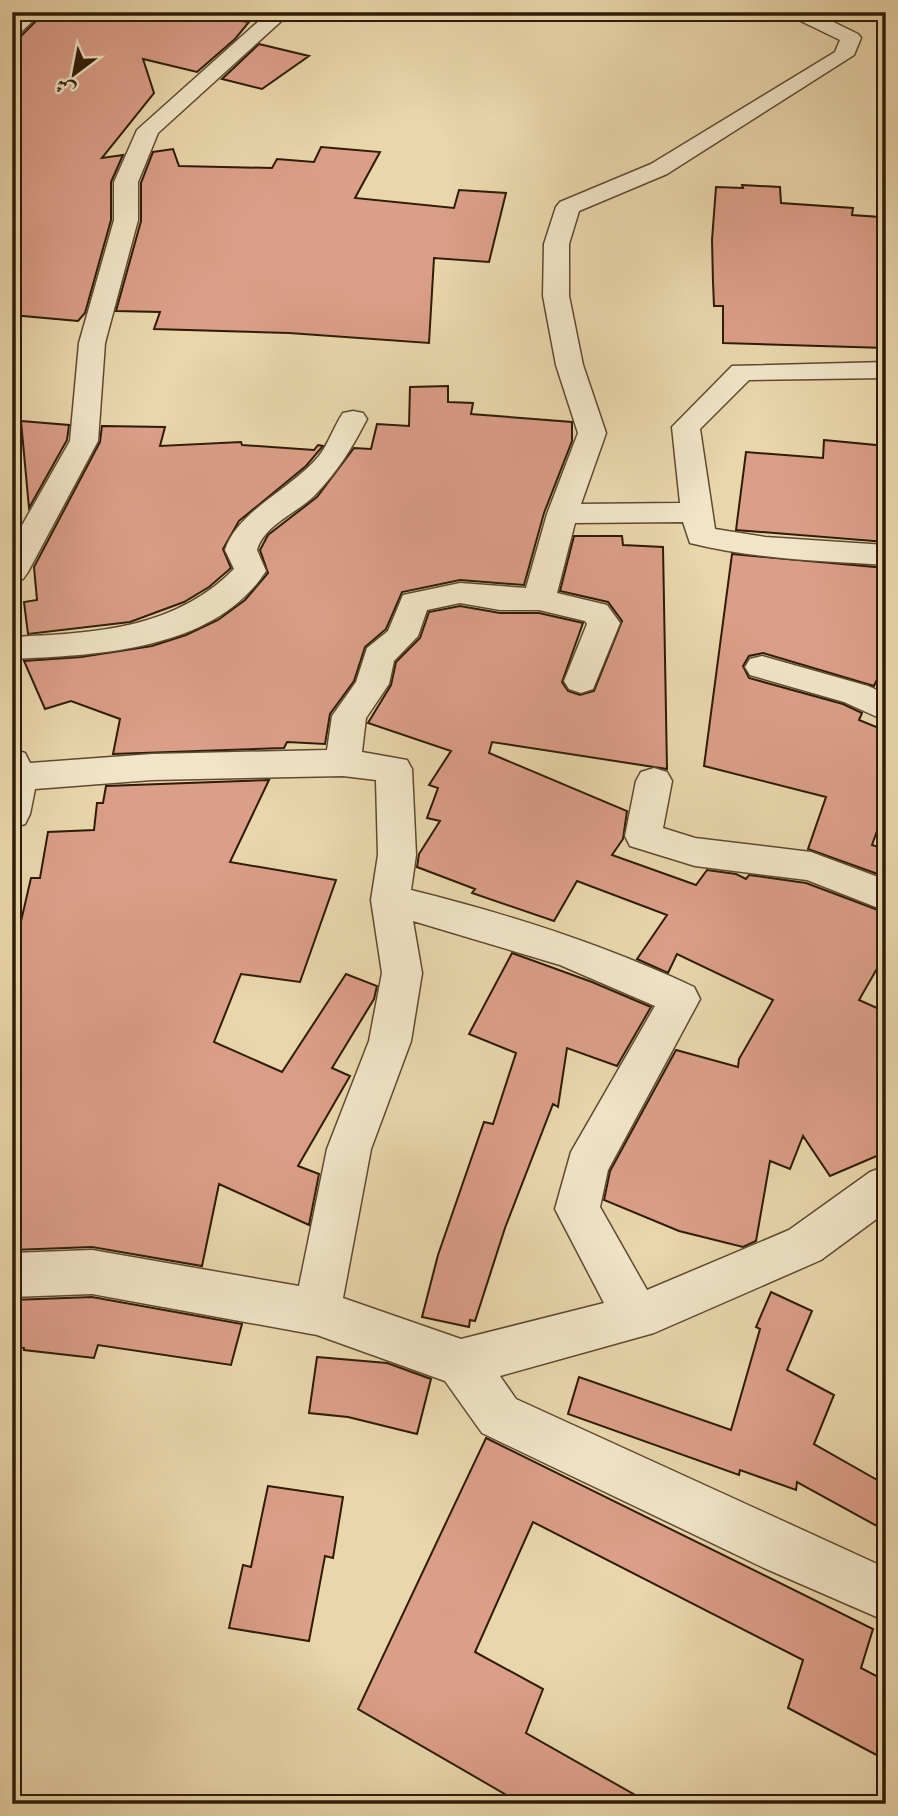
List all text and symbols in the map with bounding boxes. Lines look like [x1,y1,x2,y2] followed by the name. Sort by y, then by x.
[38,38,108,108] north arrow
[51,72,80,103] text: ش

